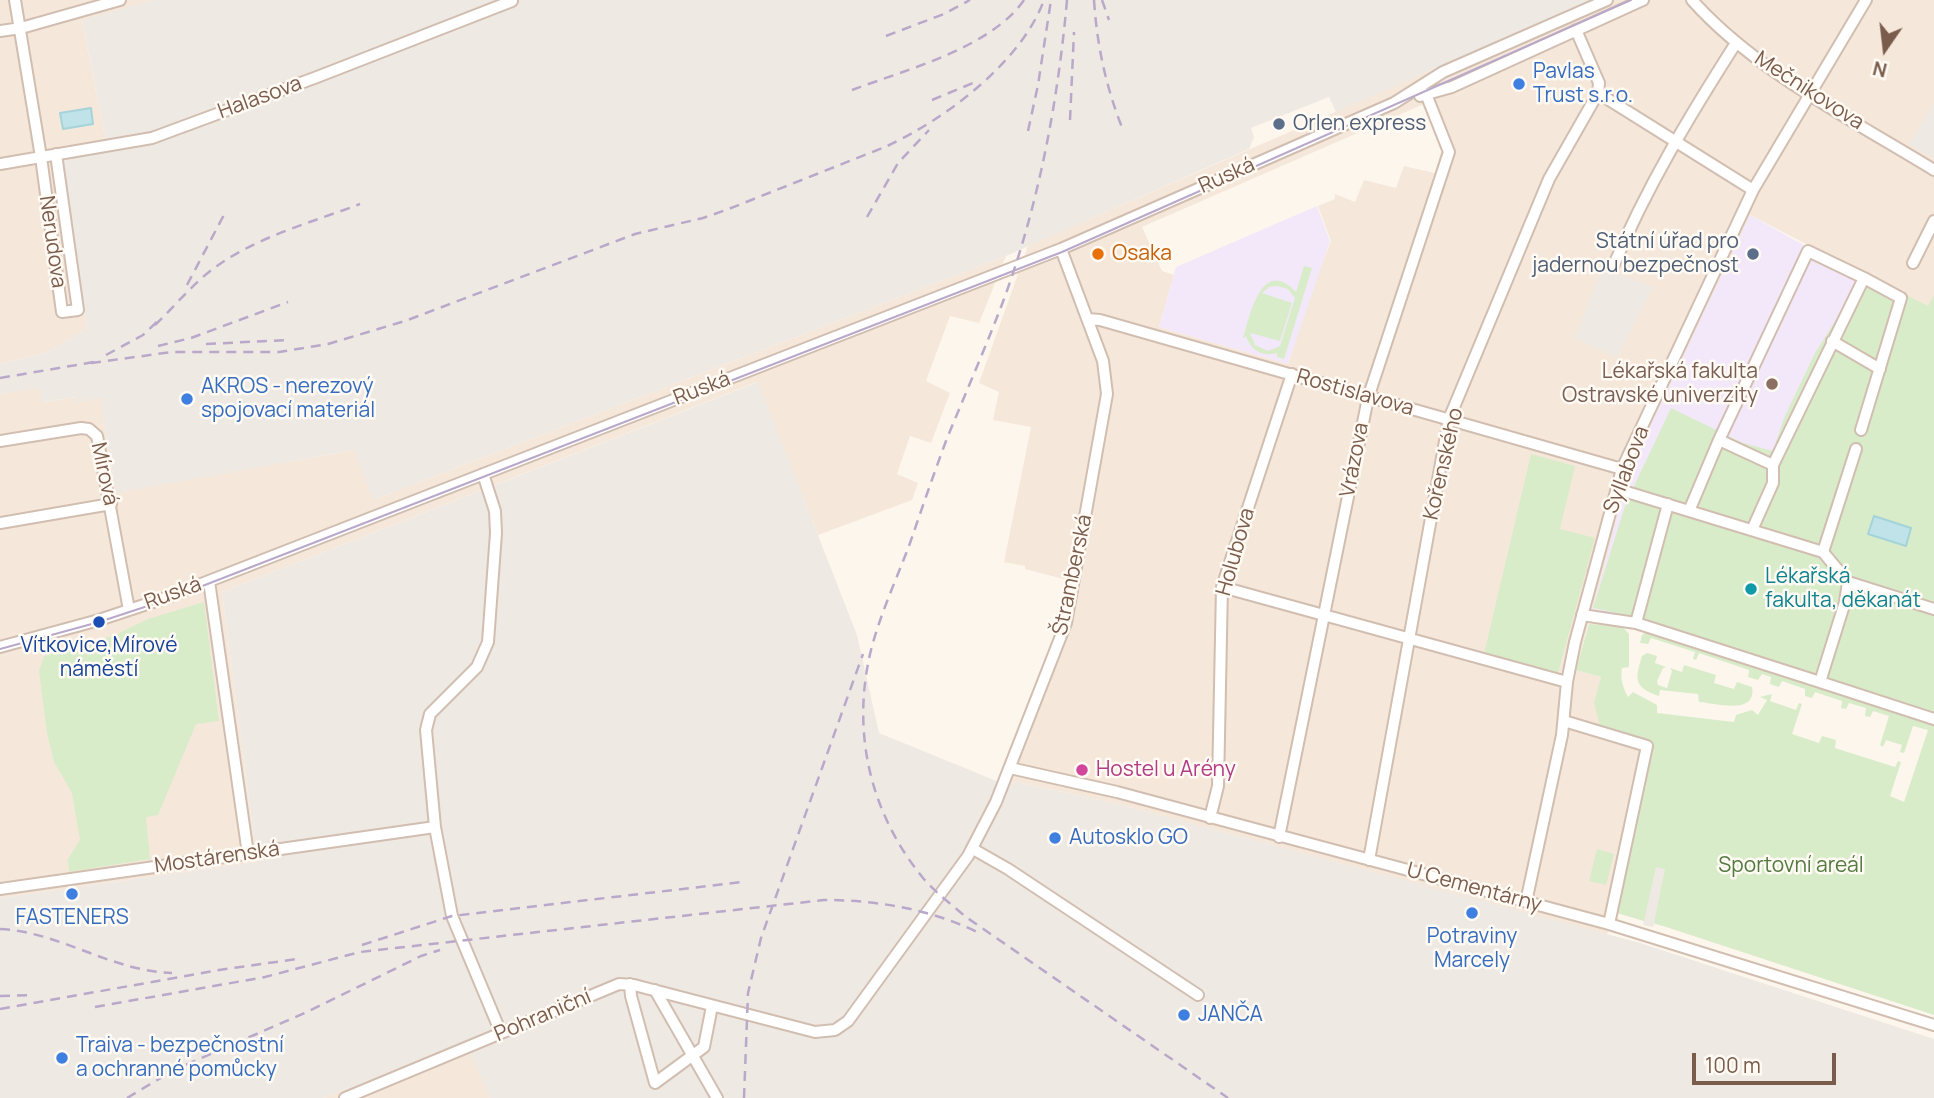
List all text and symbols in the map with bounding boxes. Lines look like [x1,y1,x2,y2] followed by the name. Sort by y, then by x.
[1850,14,1920,84] north arrow
[1750,46,1868,136] street label: Mečnikovova
[1870,55,1890,84] text: N
[1533,59,1633,109] place label: Pavlas Trust s.r.o.
[215,71,305,125] street label: Halasova
[1511,76,1527,92] marker: Pavlas Trust s.r.o.
[1293,111,1426,137] place label: Orlen express
[1271,116,1287,132] marker: Orlen express
[1195,153,1259,199] street label: Ruská
[33,194,71,290] street label: Nerudova
[1532,229,1739,279] place label: Státní úřad pro jadernou bezpečnost
[1112,241,1172,267] place label: Osaka
[1090,246,1106,262] marker: Osaka
[1745,246,1761,262] marker: Státní úřad pro jadernou bezpečnost
[1562,359,1758,409] place label: Lékařská fakulta Ostravské univerzity
[1293,364,1417,422] street label: Rostislavova
[670,367,734,411] street label: Ruská
[201,374,375,424] place label: AKROS - nerezový spojovací materiál
[1764,376,1780,392] marker: Lékařská fakulta Ostravské univerzity
[179,391,195,407] marker: AKROS - nerezový spojovací materiál
[1419,406,1469,522] street label: Kořenského
[1335,421,1375,499] street label: Vrázova
[1599,423,1655,517] street label: Syllabova
[85,440,123,508] street label: Mírová
[1211,505,1261,599] street label: Holubova
[1048,512,1098,638] street label: Štramberská
[1765,564,1921,614] place label: Lékařská fakulta, děkanát
[141,572,205,616] street label: Ruská
[1743,581,1759,597] marker: Lékařská fakulta, děkanát
[91,614,107,630] marker: Vítkovice,Mírové náměstí
[21,633,177,683] place label: Vítkovice,Mírové náměstí
[1096,757,1236,783] place label: Hostel u Arény
[1074,762,1090,778] marker: Hostel u Arény
[1069,825,1188,851] place label: Autosklo GO
[1047,830,1063,846] marker: Autosklo GO
[153,837,281,879] street label: Mostárenská
[1718,853,1864,879] park label: Sportovní areál
[1404,858,1544,918] street label: U Cementárny
[64,886,80,902] marker: FASTENERS
[15,905,129,931] place label: FASTENERS
[1464,905,1480,921] marker: Potraviny Marcely
[1427,924,1517,974] place label: Potraviny Marcely
[491,984,595,1048] street label: Pohraniční
[1198,1002,1263,1028] place label: JANČA
[1176,1007,1192,1023] marker: JANČA
[76,1033,284,1083] place label: Traiva - bezpečnostní a ochranné pomůcky
[1696,1038,1840,1082] scale bar
[54,1050,70,1066] marker: Traiva - bezpečnostní a ochranné pomůcky
[1705,1051,1761,1079] text: 100 m

